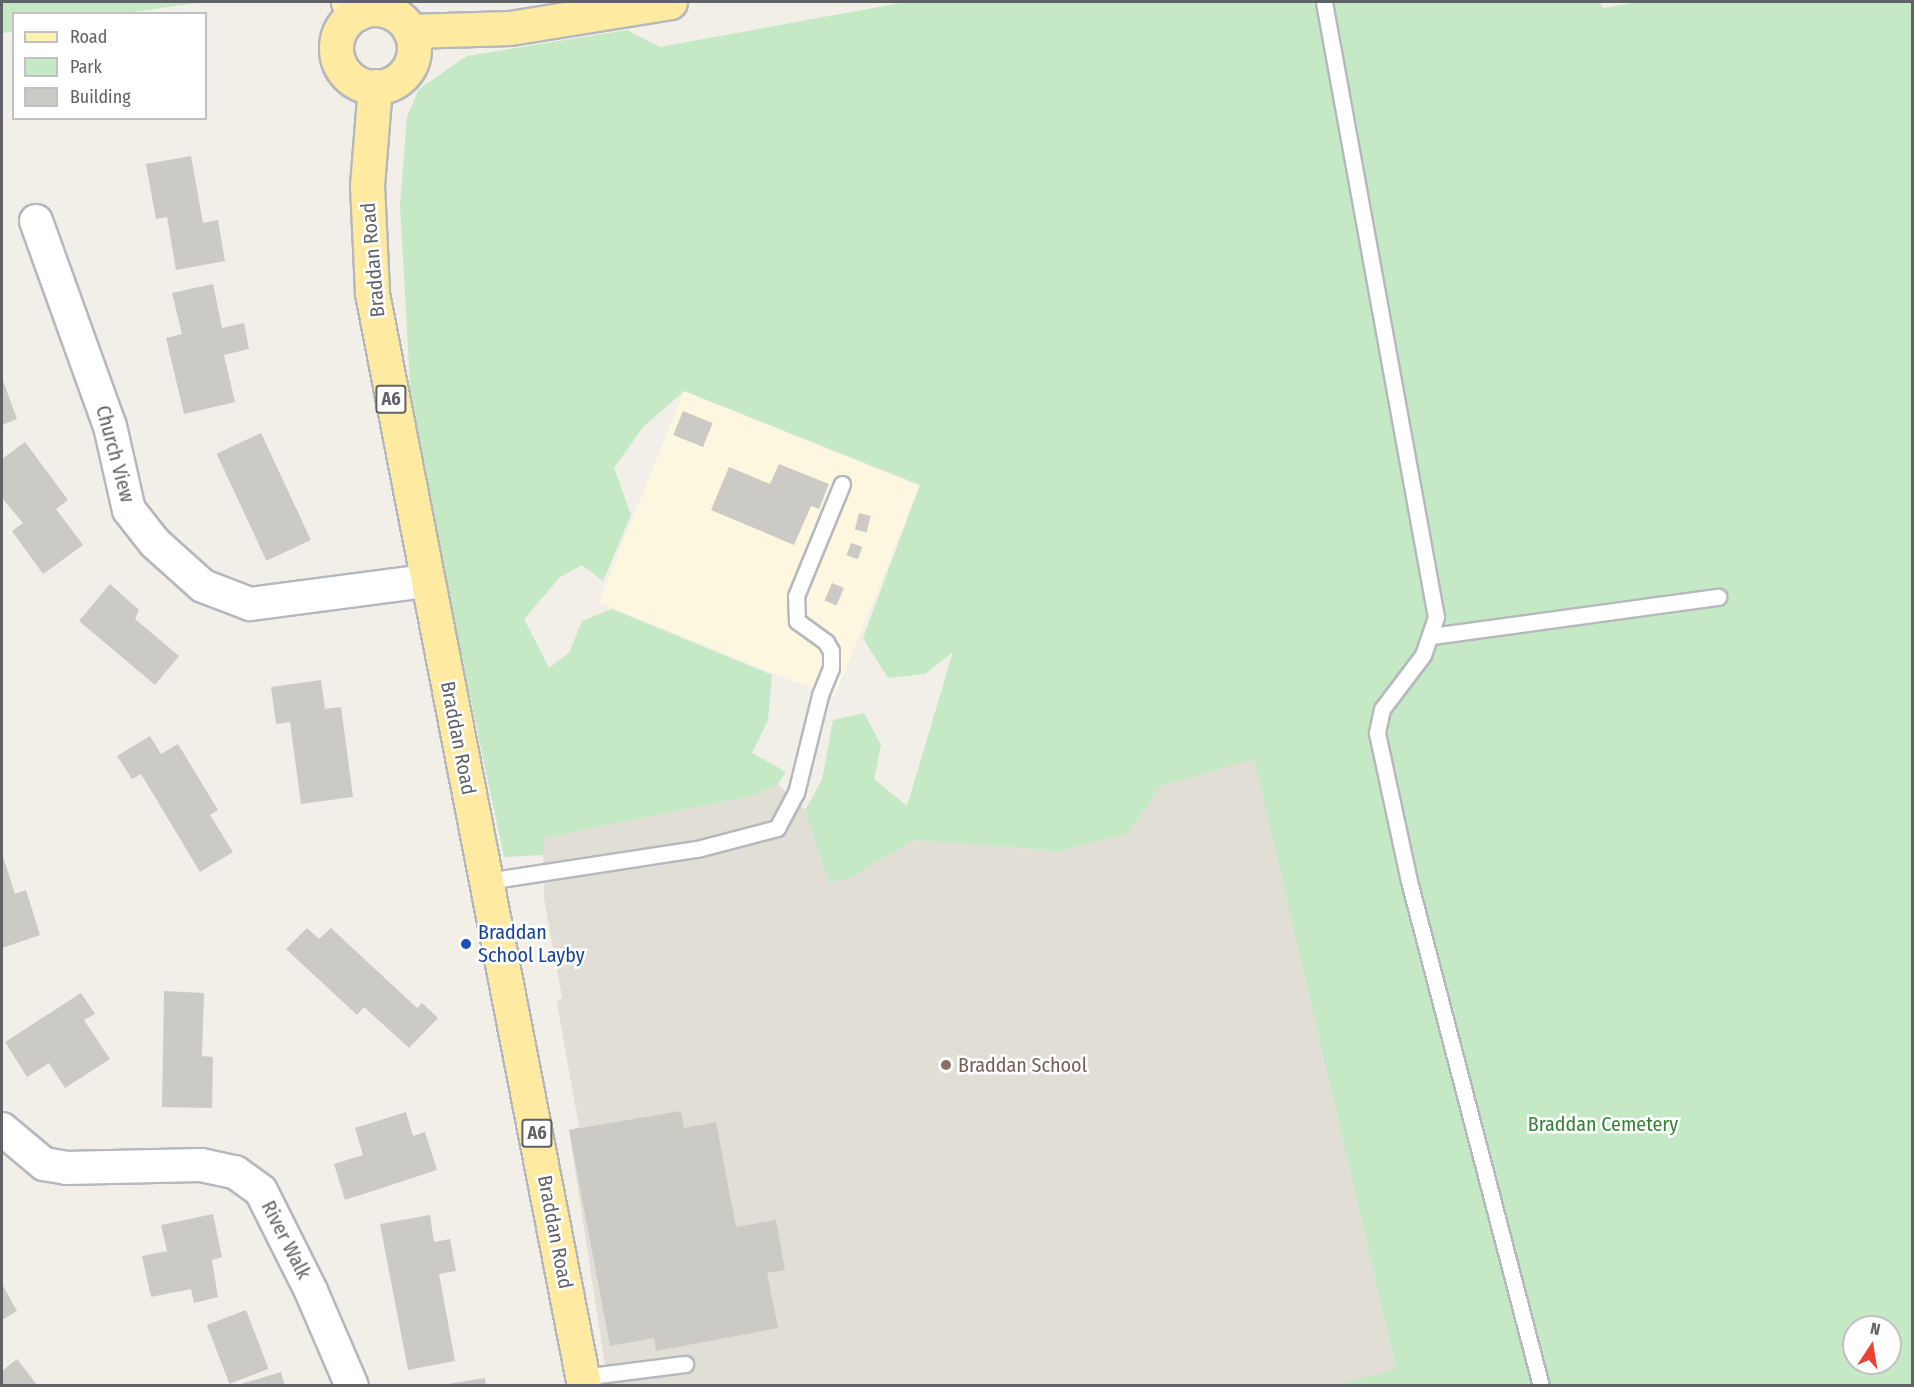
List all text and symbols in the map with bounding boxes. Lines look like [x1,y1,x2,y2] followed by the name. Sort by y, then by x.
[12,12,207,120] legend
[70,26,107,48] text: Road
[70,56,102,78] text: Park
[70,86,131,108] text: Building
[356,202,390,318] street label: Braddan Road
[374,384,408,414] road number: A6
[91,403,139,505] street label: Church View
[435,679,481,797] street label: Braddan Road
[478,921,585,968] place label: Braddan School Layby
[459,937,473,951] marker: Braddan School Layby
[958,1053,1087,1077] place label: Braddan School
[939,1058,953,1072] marker: Braddan School
[1528,1112,1678,1136] park label: Braddan Cemetery
[520,1118,554,1148] road number: A6
[532,1173,578,1291] street label: Braddan Road
[256,1197,316,1283] street label: River Walk
[1842,1315,1902,1375] north arrow
[1869,1319,1882,1339] text: N

